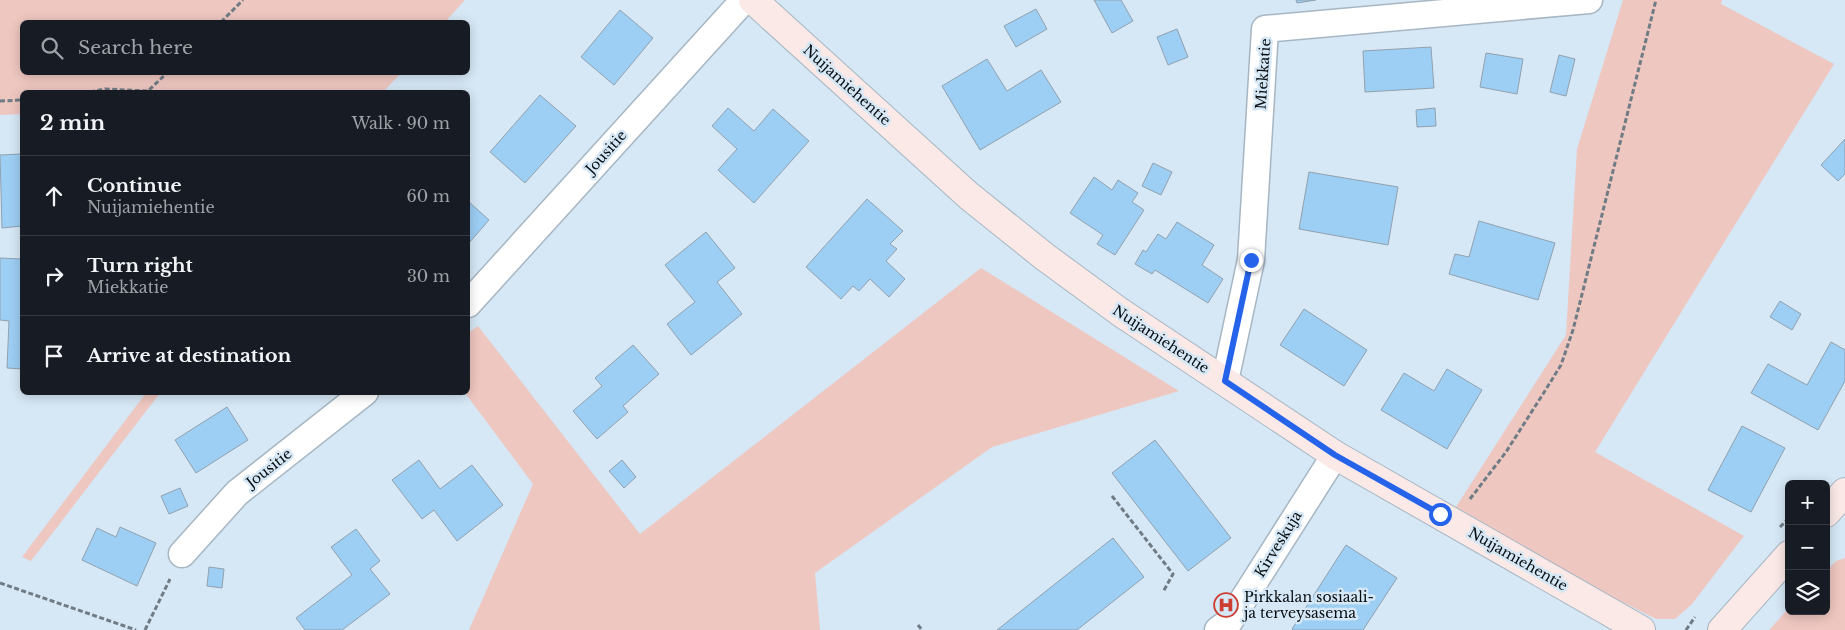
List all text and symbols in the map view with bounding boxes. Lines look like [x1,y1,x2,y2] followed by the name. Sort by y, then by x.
[20,20,470,75] search box
[38,34,66,62] icon: search
[78,36,193,59] text: Search here
[1252,38,1274,110] street label: Miekkatie
[799,41,895,129] street label: Nuijamiehentie
[40,110,105,136] text: 2 min
[352,113,450,133] text: Walk · 90 m
[580,126,630,179] street label: Jousitie
[87,174,182,197] text: Continue
[40,182,68,210] icon: ahead
[407,186,450,206] text: 60 m
[87,197,215,217] text: Nuijamiehentie
[1240,249,1263,272] route end
[87,254,193,277] text: Turn right
[40,262,68,290] icon: right
[407,266,450,286] text: 30 m
[87,277,168,297] text: Miekkatie
[1109,301,1213,377] street label: Nuijamiehentie
[40,342,68,370] icon: arrive
[87,344,291,367] text: Arrive at destination
[241,445,295,493] street label: Jousitie
[1785,480,1830,615] map controls
[1785,480,1830,525] button: +
[1429,503,1452,526] route start
[1250,507,1306,581] street label: Kirveskuja
[1465,523,1571,595] street label: Nuijamiehentie
[1785,525,1830,570] button: −
[1785,570,1830,615] button: layers
[1242,588,1374,622] place label: Pirkkalan sosiaali- ja terveysasema
[1213,592,1239,618] hospital icon: Pirkkalan sosiaali- ja terveysasema

